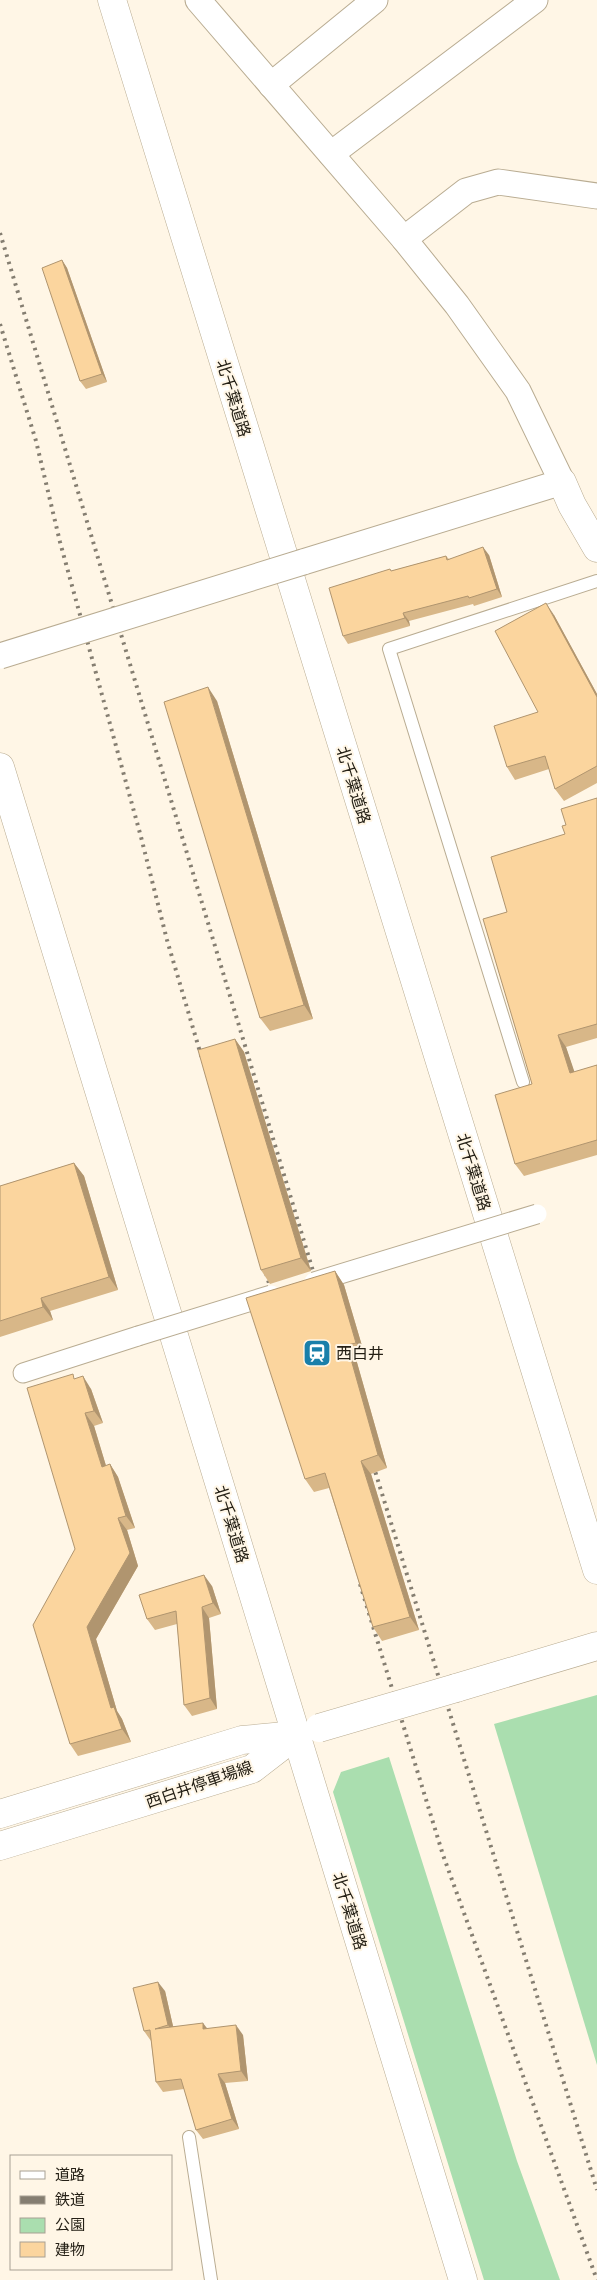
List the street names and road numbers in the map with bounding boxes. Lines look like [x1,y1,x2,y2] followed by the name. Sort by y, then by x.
[213,357,255,439] street label: 北千葉道路
[333,744,375,826] street label: 北千葉道路
[453,1131,495,1213] street label: 北千葉道路
[211,1483,253,1565] street label: 北千葉道路
[143,1756,255,1812] street label: 西白井停車場線
[329,1870,371,1952] street label: 北千葉道路

